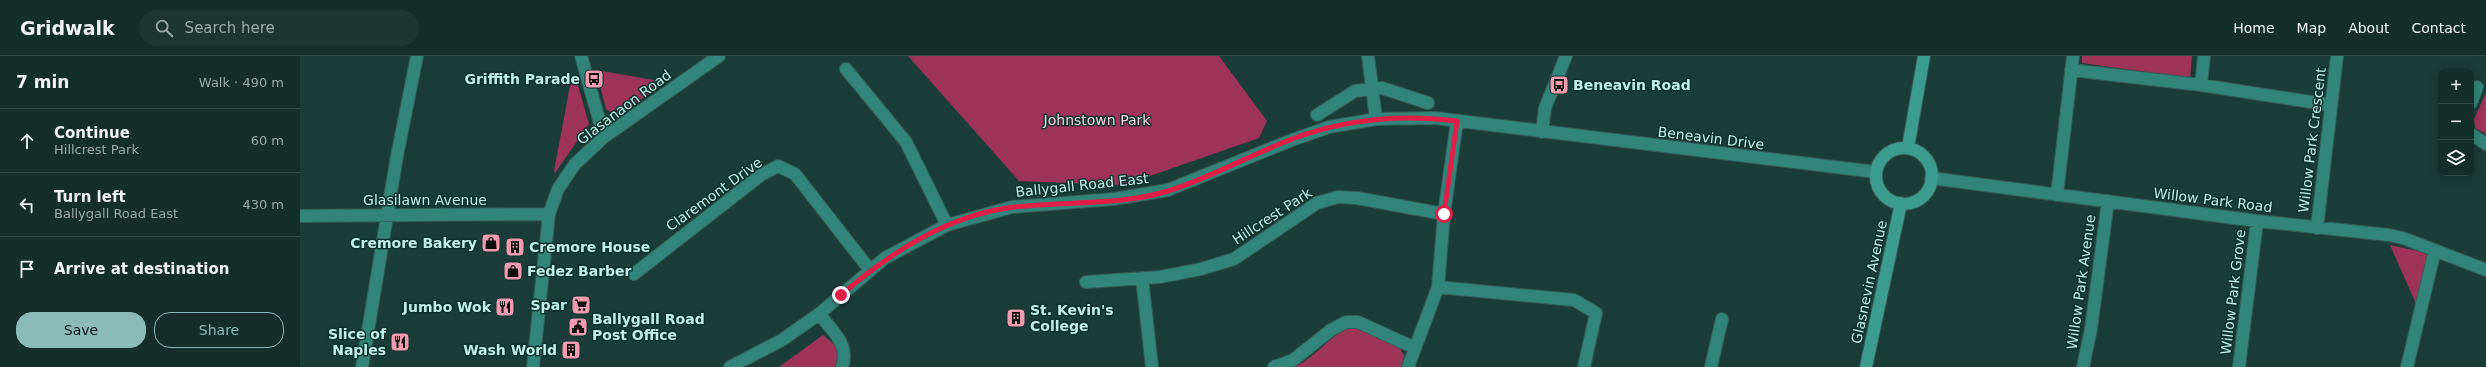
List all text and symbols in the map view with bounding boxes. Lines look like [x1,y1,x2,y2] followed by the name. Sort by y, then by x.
[139,10,419,46] search box
[20,17,115,39] text: Gridwalk
[153,17,175,39] icon: search
[185,19,275,37] text: Search here
[2233,20,2275,36] text: Home
[2297,20,2326,36] text: Map
[2348,20,2390,36] text: About
[2412,20,2466,36] text: Contact
[574,66,674,148] street label: Glasanaon Road
[2295,66,2329,214] street label: Willow Park Crescent
[583,68,605,90] bus stop icon: Griffith Parade
[2438,68,2474,176] map controls
[2438,68,2474,104] button: +
[464,71,580,87] place label: Griffith Parade
[16,72,69,92] text: 7 min
[1548,74,1570,96] bus stop icon: Beneavin Road
[199,75,284,90] text: Walk · 490 m
[1573,77,1691,93] place label: Beneavin Road
[2438,104,2474,140] button: −
[1043,112,1151,128] park label: Johnstown Park
[54,124,130,142] text: Continue
[1657,124,1765,152] street label: Beneavin Drive
[16,130,38,152] icon: ahead
[251,133,284,148] text: 60 m
[2438,140,2474,176] button: layers
[54,142,139,157] text: Hillcrest Park
[663,154,765,234] street label: Claremont Drive
[1015,170,1150,200] street label: Ballygall Road East
[1229,184,1315,248] street label: Hillcrest Park
[2153,185,2273,215] street label: Willow Park Road
[54,188,126,206] text: Turn left
[363,192,487,208] street label: Glasilawn Avenue
[16,194,38,216] icon: left
[242,197,284,212] text: 430 m
[1435,205,1453,223] route start
[54,206,178,221] text: Ballygall Road East
[2064,213,2098,351] street label: Willow Park Avenue
[1848,219,1890,345] street label: Glasnevin Avenue
[2217,228,2249,356] street label: Willow Park Grove
[480,232,502,254] shop icon: Cremore Bakery
[350,235,477,251] place label: Cremore Bakery
[504,236,526,258] building icon: Cremore House
[529,239,650,255] place label: Cremore House
[16,258,38,280] icon: arrive
[54,260,229,278] text: Arrive at destination
[502,260,524,282] shop icon: Fedez Barber
[527,263,632,279] place label: Fedez Barber
[832,286,850,304] route end
[570,294,592,316] supermarket icon: Spar
[494,296,516,318] restaurant icon: Jumbo Wok
[531,297,567,313] place label: Spar
[402,299,492,315] place label: Jumbo Wok
[1030,302,1114,334] place label: St. Kevin's College
[1005,307,1027,329] building icon: St. Kevin's College
[592,311,705,343] place label: Ballygall Road Post Office
[16,312,146,348] button: Save
[154,312,284,348] button: Share
[567,316,589,338] public building icon: Ballygall Road Post Office
[328,326,387,358] place label: Slice of Naples
[389,331,411,353] restaurant icon: Slice of Naples
[560,339,582,361] building icon: Wash World
[463,342,557,358] place label: Wash World

